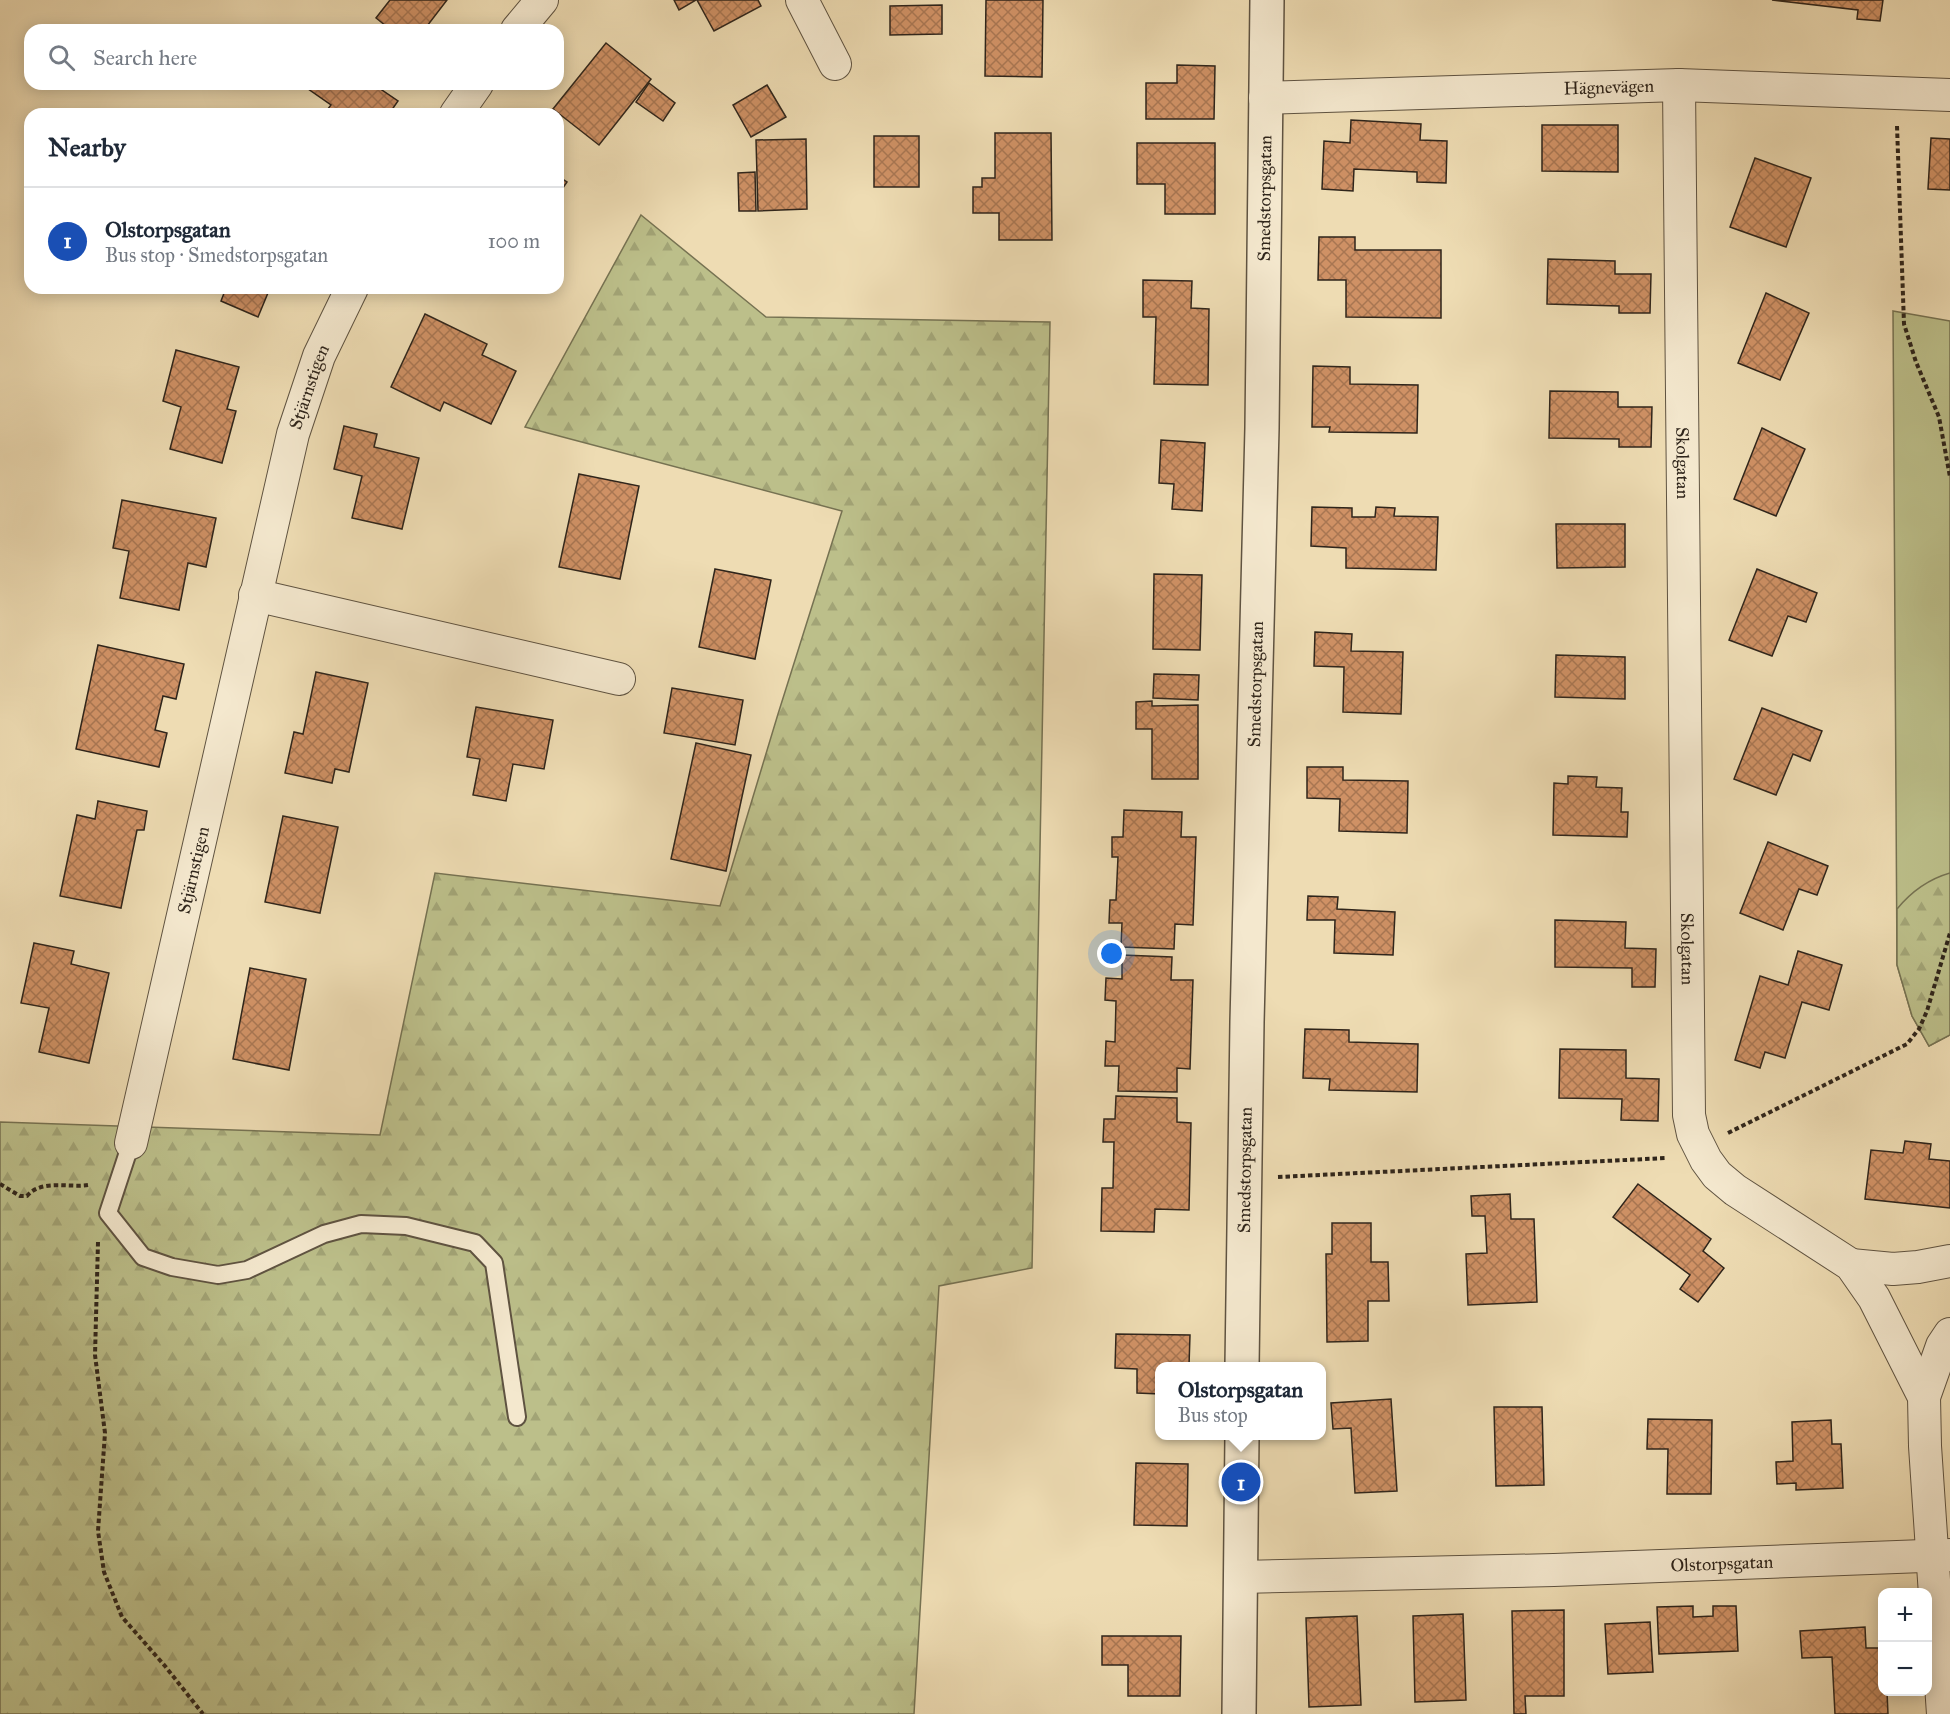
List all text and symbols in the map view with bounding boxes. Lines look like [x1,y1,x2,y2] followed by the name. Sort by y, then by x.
[24,24,564,90] search box
[45,41,78,74] icon: search
[93,44,197,71] text: Search here
[1563,75,1655,100] street label: Hägnevägen
[48,131,126,163] text: Nearby
[1253,135,1277,261] street label: Smedstorpsgatan
[105,216,231,243] text: Olstorpsgatan
[64,229,71,253] text: 1
[488,229,540,253] text: 100 m
[105,243,328,267] text: Bus stop · Smedstorpsgatan
[284,340,334,432] street label: Stjärnstigen
[1671,427,1694,499] street label: Skolgatan
[1243,621,1268,748] street label: Smedstorpsgatan
[173,824,214,916] street label: Stjärnstigen
[1675,913,1699,985] street label: Skolgatan
[1097,939,1126,968] your location
[1233,1107,1257,1233] street label: Smedstorpsgatan
[1155,1362,1326,1440] popup
[1178,1376,1303,1403] text: Olstorpsgatan
[1178,1403,1248,1427] text: Bus stop
[1222,1460,1260,1504] pin: 1
[1670,1551,1774,1577] street label: Olstorpsgatan
[1878,1588,1932,1696] map controls
[1878,1588,1932,1642] button: +
[1878,1642,1932,1696] button: −

